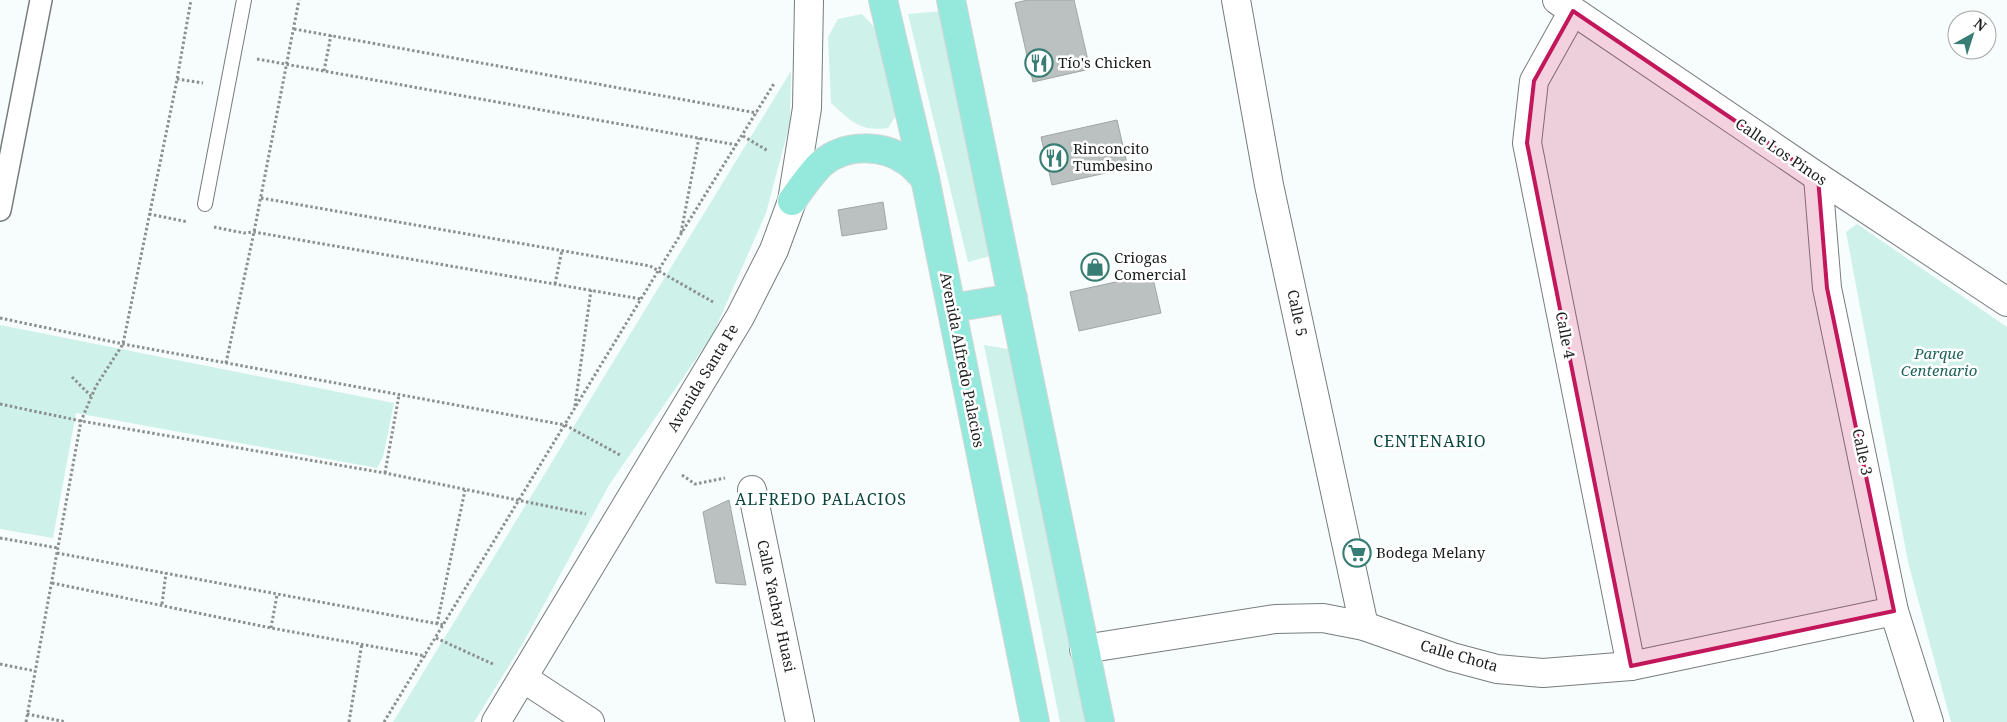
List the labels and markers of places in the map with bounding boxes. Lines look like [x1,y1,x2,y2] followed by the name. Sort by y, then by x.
[1024,48,1054,78] restaurant icon: Tío's Chicken
[1058,52,1152,72] place label: Tío's Chicken
[1073,138,1153,175] place label: Rinconcito Tumbesino
[1039,143,1069,173] restaurant icon: Rinconcito Tumbesino
[1114,247,1187,284] place label: Criogas Comercial
[1080,252,1110,282] shop icon: Criogas Comercial
[1342,538,1372,568] supermarket icon: Bodega Melany
[1376,542,1486,562] place label: Bodega Melany

